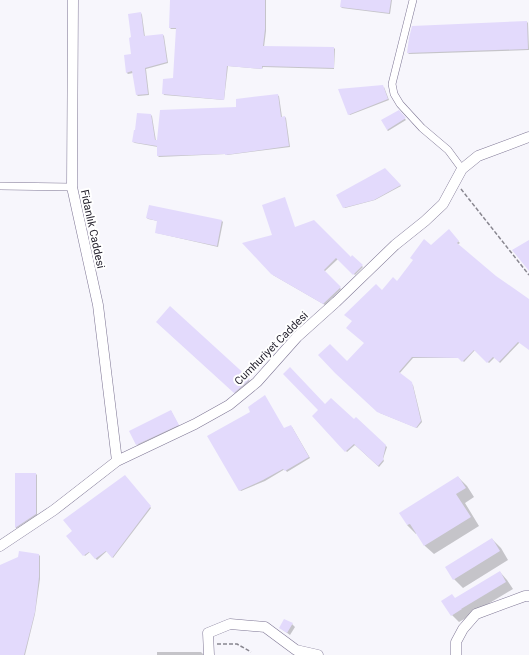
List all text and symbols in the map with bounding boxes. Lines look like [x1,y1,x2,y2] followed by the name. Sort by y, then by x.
[78,188,107,270] street label: Fidanlık Caddesi
[232,309,311,388] street label: Cumhuriyet Caddesi

